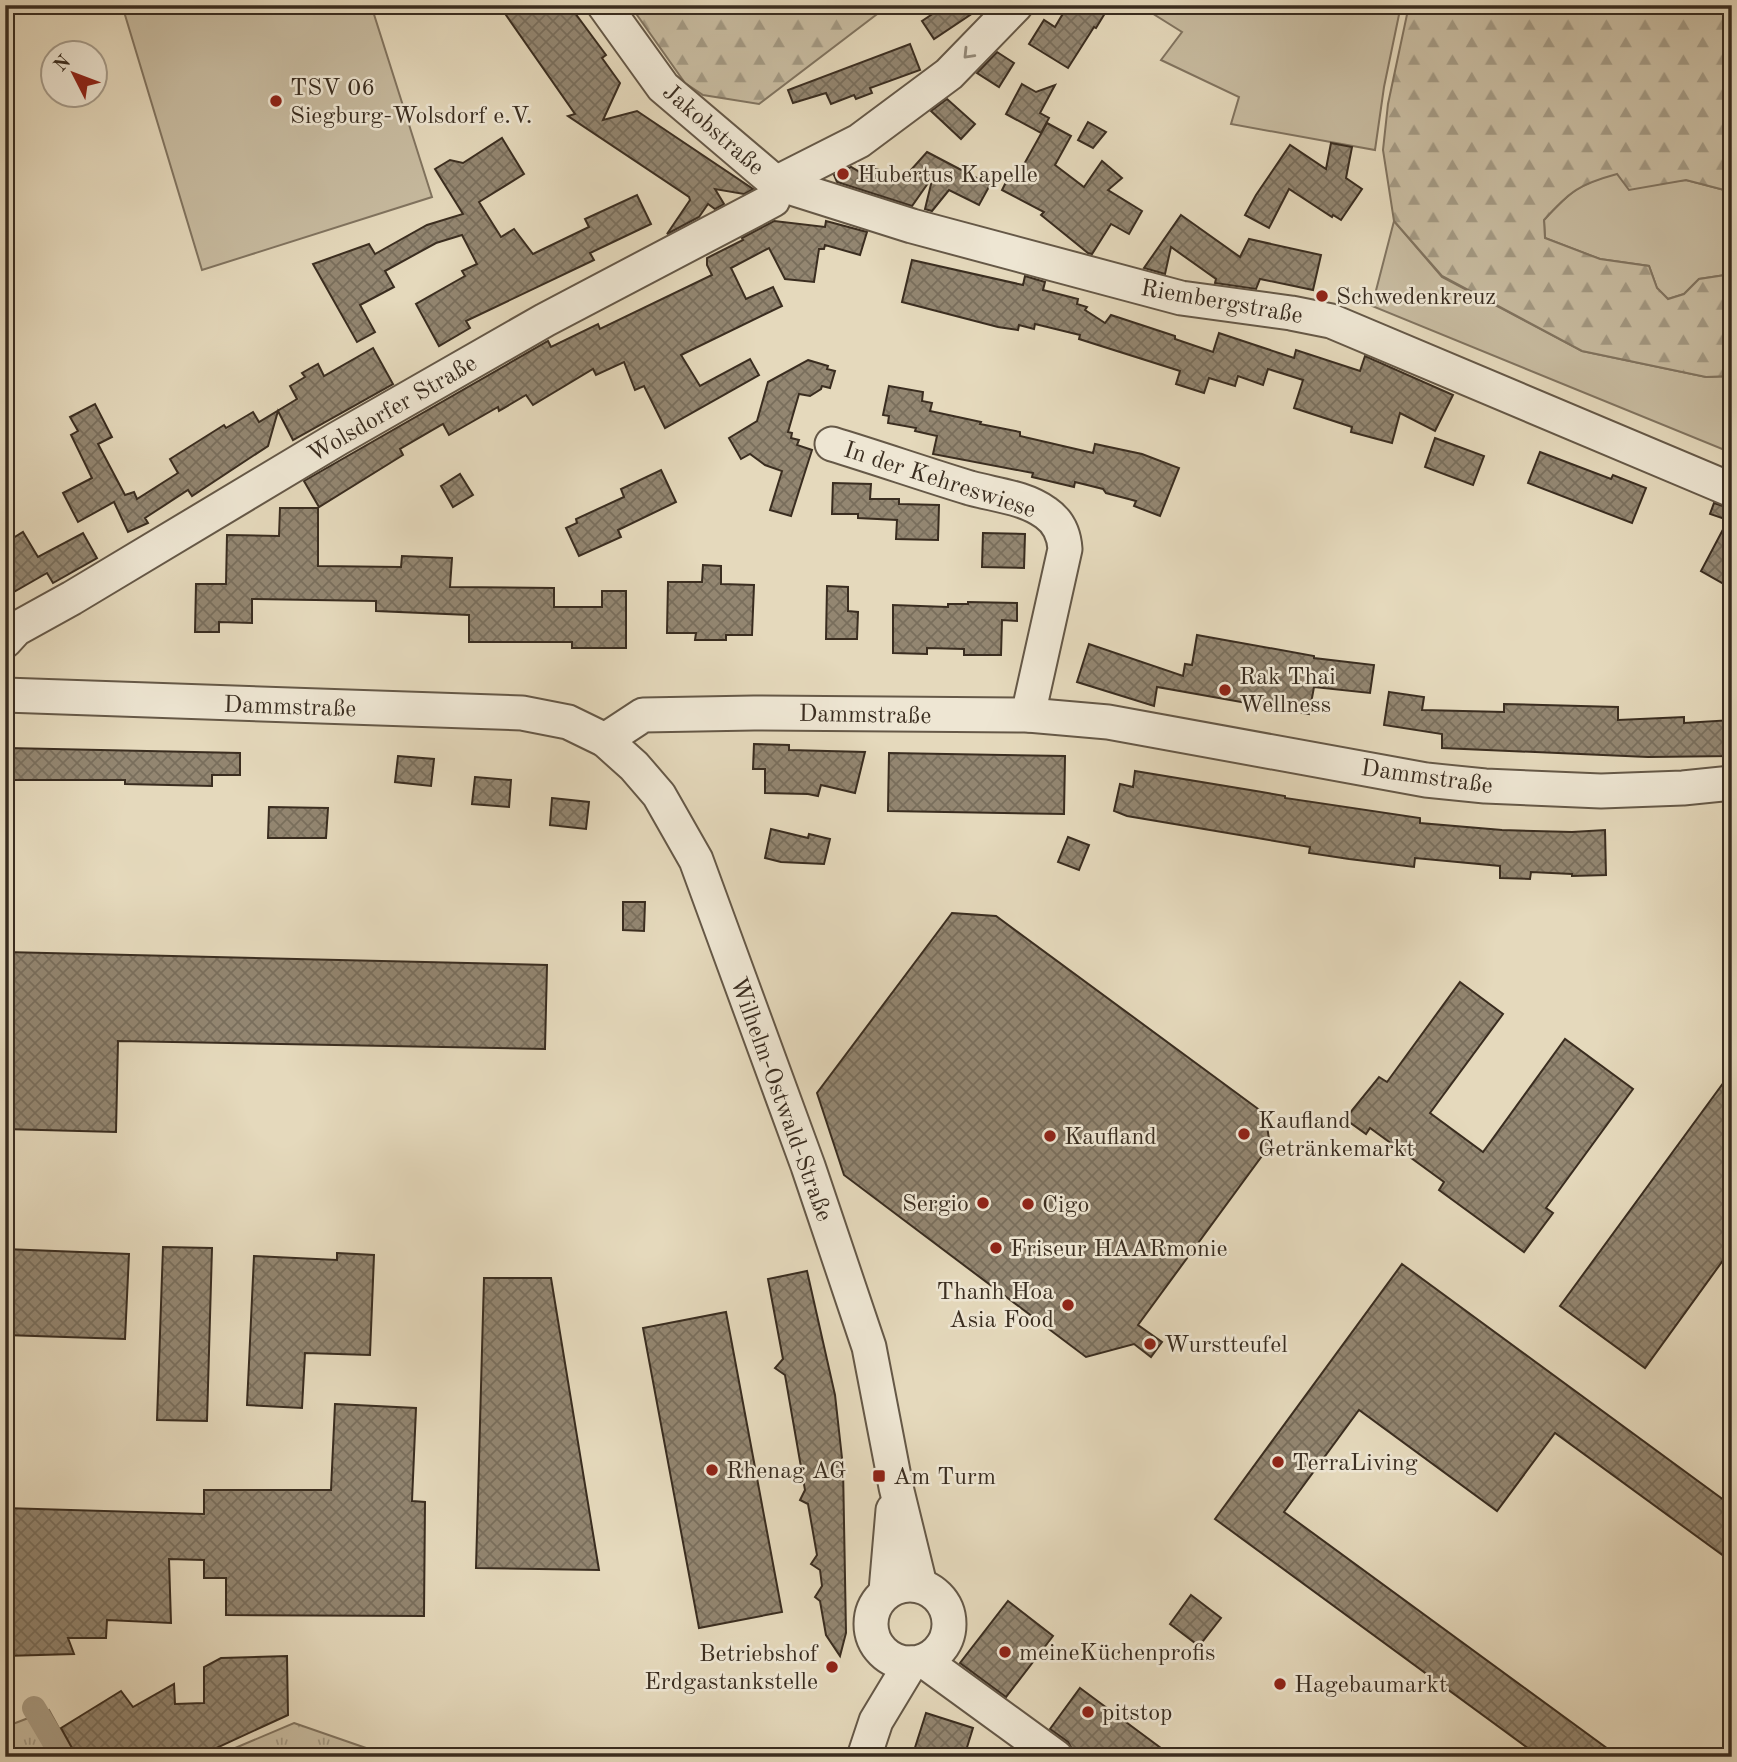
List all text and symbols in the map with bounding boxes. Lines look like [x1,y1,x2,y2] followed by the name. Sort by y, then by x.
[38,38,108,108] north arrow
[964,46,976,58] one-way arrow
[51,52,75,76] text: N
[290,77,533,129] place label: TSV 06 Siegburg-Wolsdorf e.V.
[657,80,768,181] street label: Jakobstraße
[268,93,284,109] marker: TSV 06 Siegburg-Wolsdorf e.V.
[857,164,1038,188] place label: Hubertus Kapelle
[835,166,851,182] marker: Hubertus Kapelle
[1139,277,1305,329] street label: Riembergstraße
[1336,286,1496,310] place label: Schwedenkreuz
[1314,288,1330,304] marker: Schwedenkreuz
[304,352,482,468] street label: Wolsdorfer Straße
[840,439,1038,523] street label: In der Kehreswiese
[1239,666,1336,718] place label: Rak Thai Wellness
[1217,682,1233,698] marker: Rak Thai Wellness
[223,694,357,722] street label: Dammstraße
[798,703,932,729] street label: Dammstraße
[1359,757,1494,799] street label: Dammstraße
[725,974,836,1225] street label: Wilhelm-Ostwald-Straße
[1258,1110,1415,1162] place label: Kaufland Getränkemarkt
[1064,1126,1157,1150] place label: Kaufland
[1236,1126,1252,1142] marker: Kaufland Getränkemarkt
[1042,1128,1058,1144] marker: Kaufland
[902,1193,969,1217] place label: Sergio
[1042,1194,1089,1218] place label: Cigo
[975,1195,991,1211] marker: Sergio
[1020,1196,1036,1212] marker: Cigo
[1010,1238,1228,1262] place label: Friseur HAARmonie
[988,1240,1004,1256] marker: Friseur HAARmonie
[937,1281,1054,1333] place label: Thanh Hoa Asia Food
[1060,1297,1076,1313] marker: Thanh Hoa Asia Food
[1164,1334,1288,1358] place label: Wurstteufel
[1142,1336,1158,1352] marker: Wurstteufel
[1292,1452,1418,1476] place label: TerraLiving
[1270,1454,1286,1470] marker: TerraLiving
[726,1460,846,1484] place label: Rhenag AG
[704,1462,720,1478] marker: Rhenag AG
[893,1466,996,1490] place label: Am Turm
[871,1468,887,1484] marker: Am Turm
[1019,1642,1215,1666] place label: meineKüchenprofis
[644,1643,819,1695] place label: Betriebshof Erdgastankstelle
[997,1644,1013,1660] marker: meineKüchenprofis
[824,1659,840,1675] marker: Betriebshof Erdgastankstelle
[1294,1674,1447,1698] place label: Hagebaumarkt
[1272,1676,1288,1692] marker: Hagebaumarkt
[1102,1702,1172,1726] place label: pitstop
[1080,1704,1096,1720] marker: pitstop

